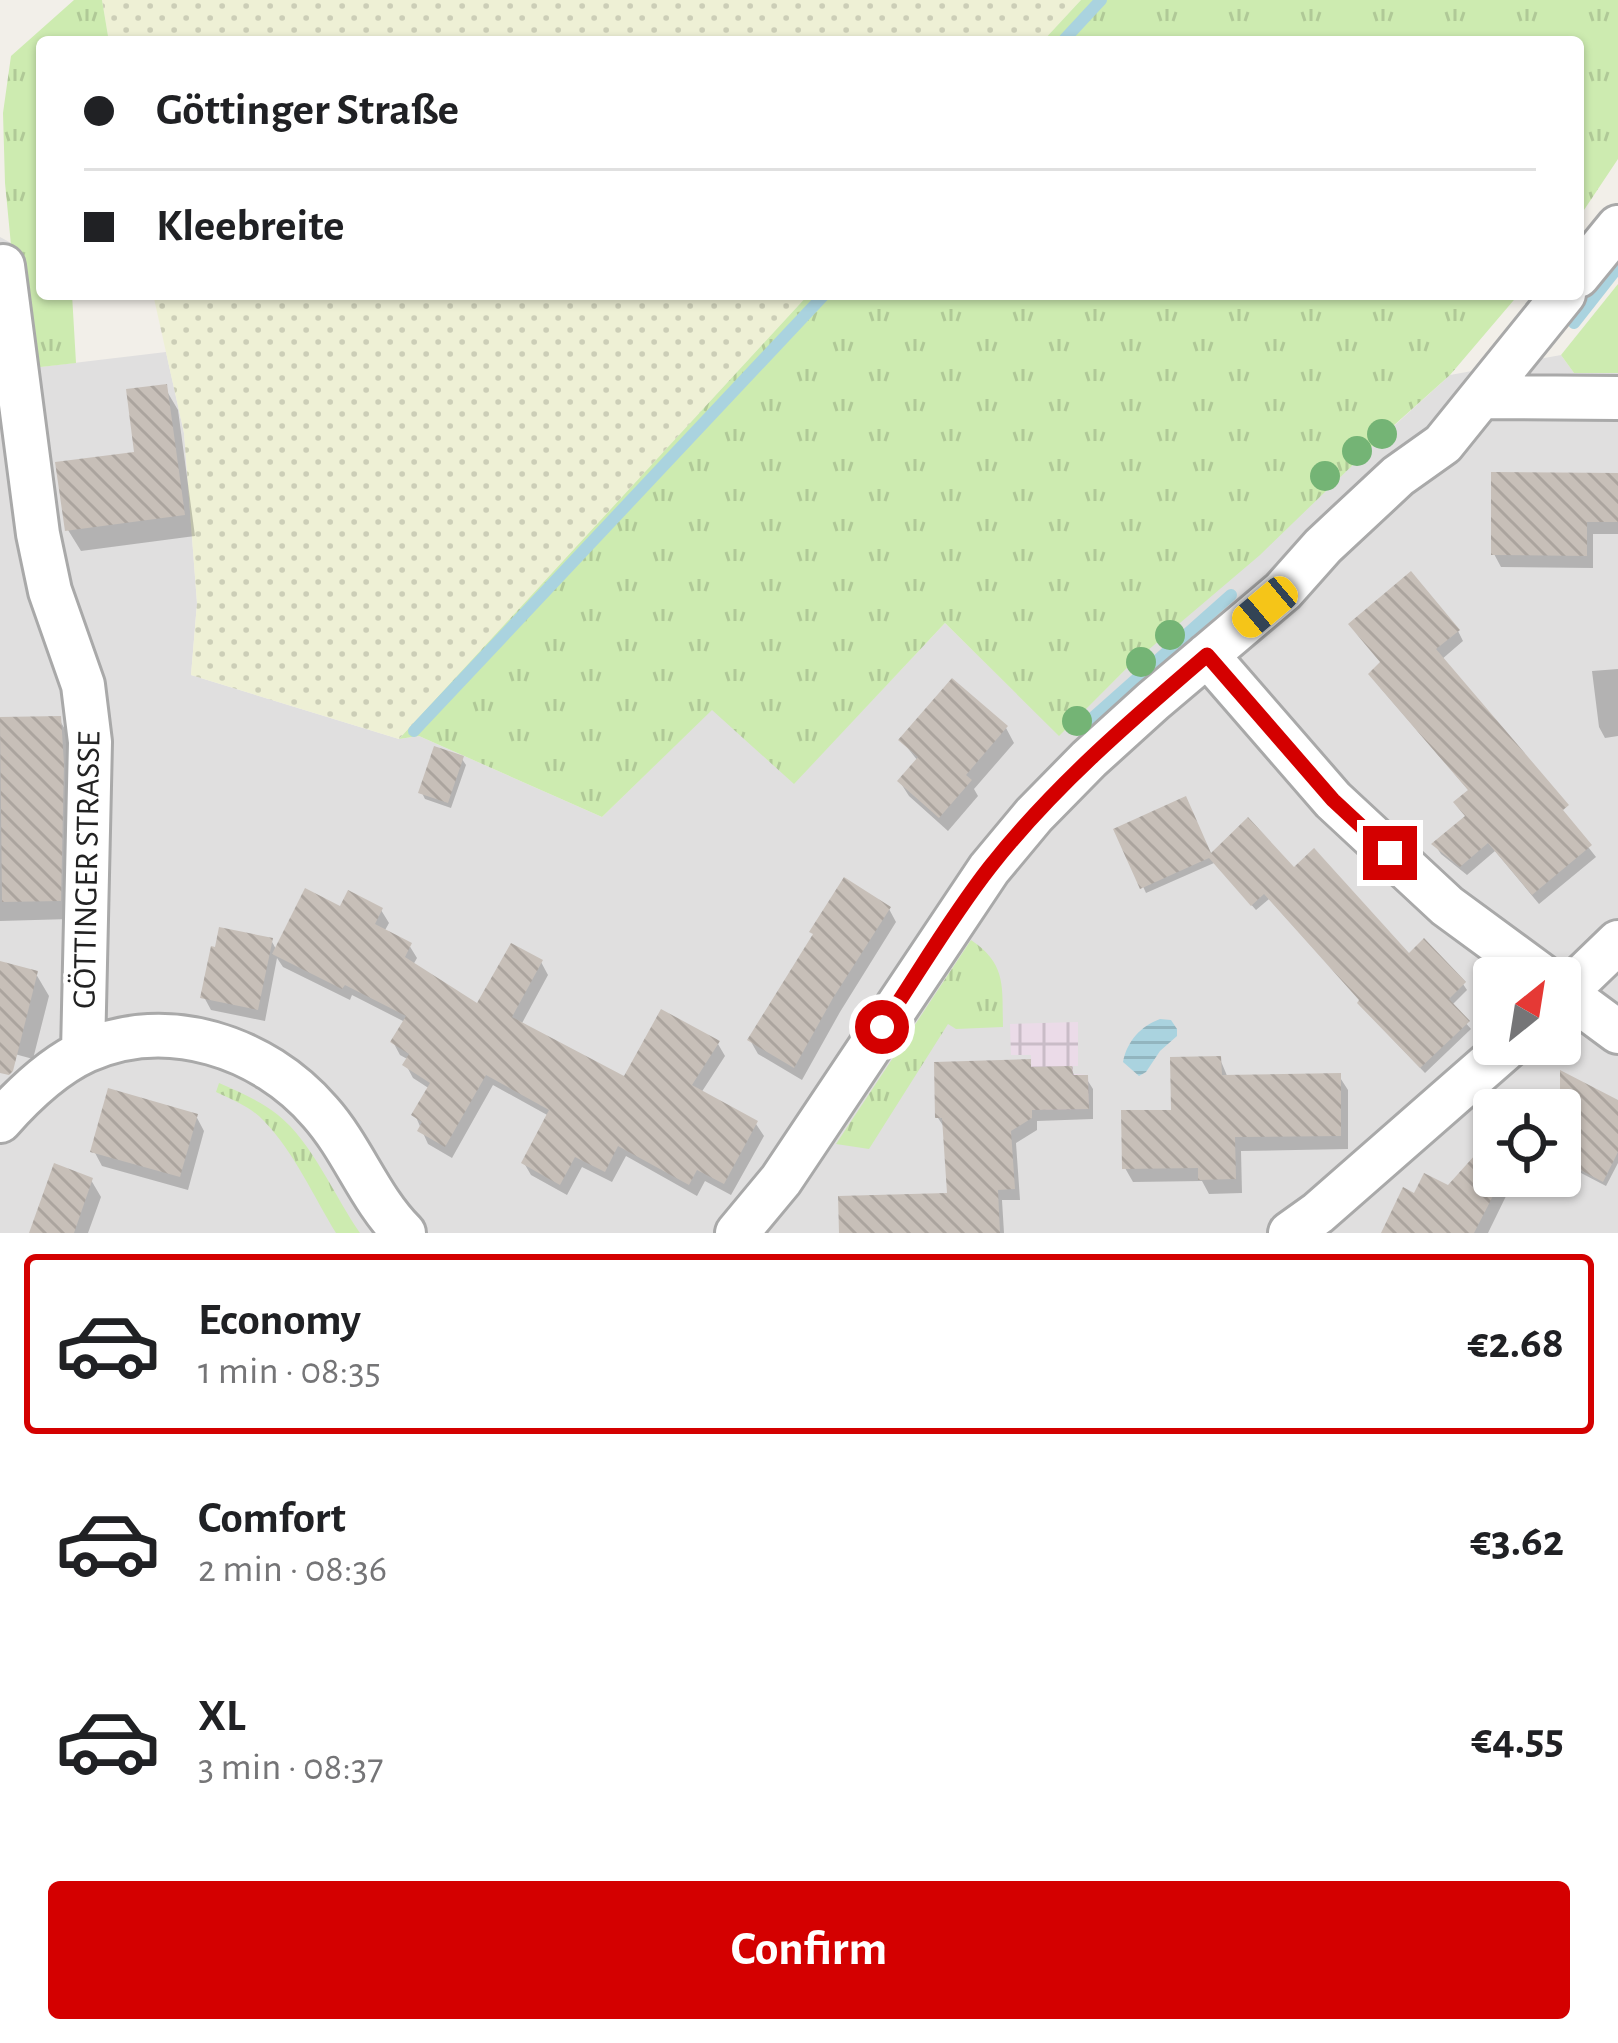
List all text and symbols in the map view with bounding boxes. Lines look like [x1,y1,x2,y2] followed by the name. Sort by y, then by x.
[156,88,459,133] text: Göttinger Straße
[156,204,344,249] text: Kleebreite
[1226,570,1304,644] car
[66,731,106,1009] street label: GÖTTINGER STRASSE
[1363,826,1417,880] route end
[1473,957,1581,1065] north arrow
[1473,957,1581,1197] map controls
[855,1000,909,1054] route start
[1473,1089,1581,1197] button: locate
[54,1290,162,1398] icon: car
[198,1298,361,1343] text: Economy
[1468,1321,1564,1366] text: €2.68
[198,1352,381,1391] text: 1 min · 08:35
[54,1488,162,1596] icon: car
[198,1496,346,1541] text: Comfort
[1470,1519,1564,1564] text: €3.62
[198,1550,387,1589] text: 2 min · 08:36
[54,1686,162,1794] icon: car
[198,1694,246,1739] text: XL
[1471,1717,1564,1762] text: €4.55
[198,1748,383,1787] text: 3 min · 08:37
[48,1881,1570,2019] button: Confirm

